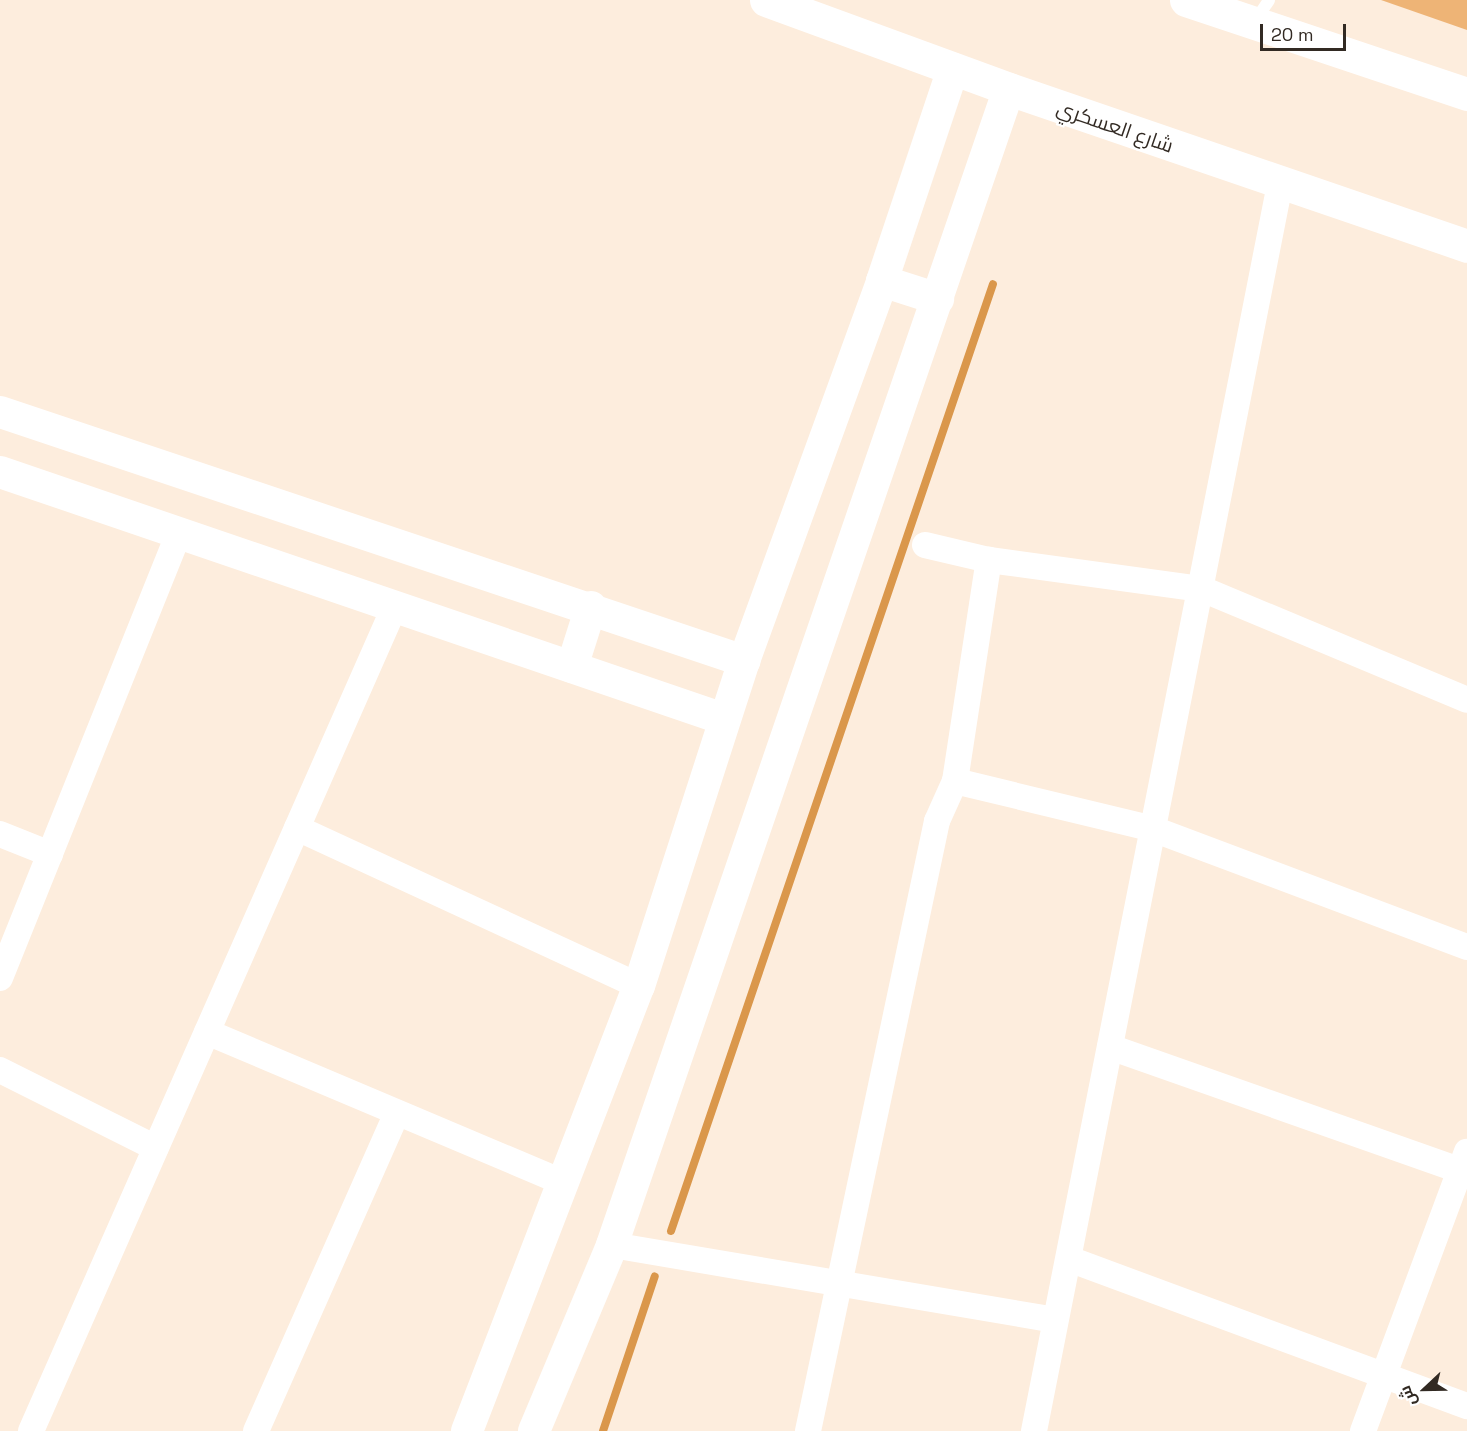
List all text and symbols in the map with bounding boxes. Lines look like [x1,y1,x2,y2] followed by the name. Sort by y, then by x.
[1263,12,1348,50] scale bar
[1271,23,1314,46] text: 20 m
[1054,96,1176,158] street label: شارع العسكري
[1395,1359,1455,1419] north arrow
[1394,1382,1421,1409] text: ش

